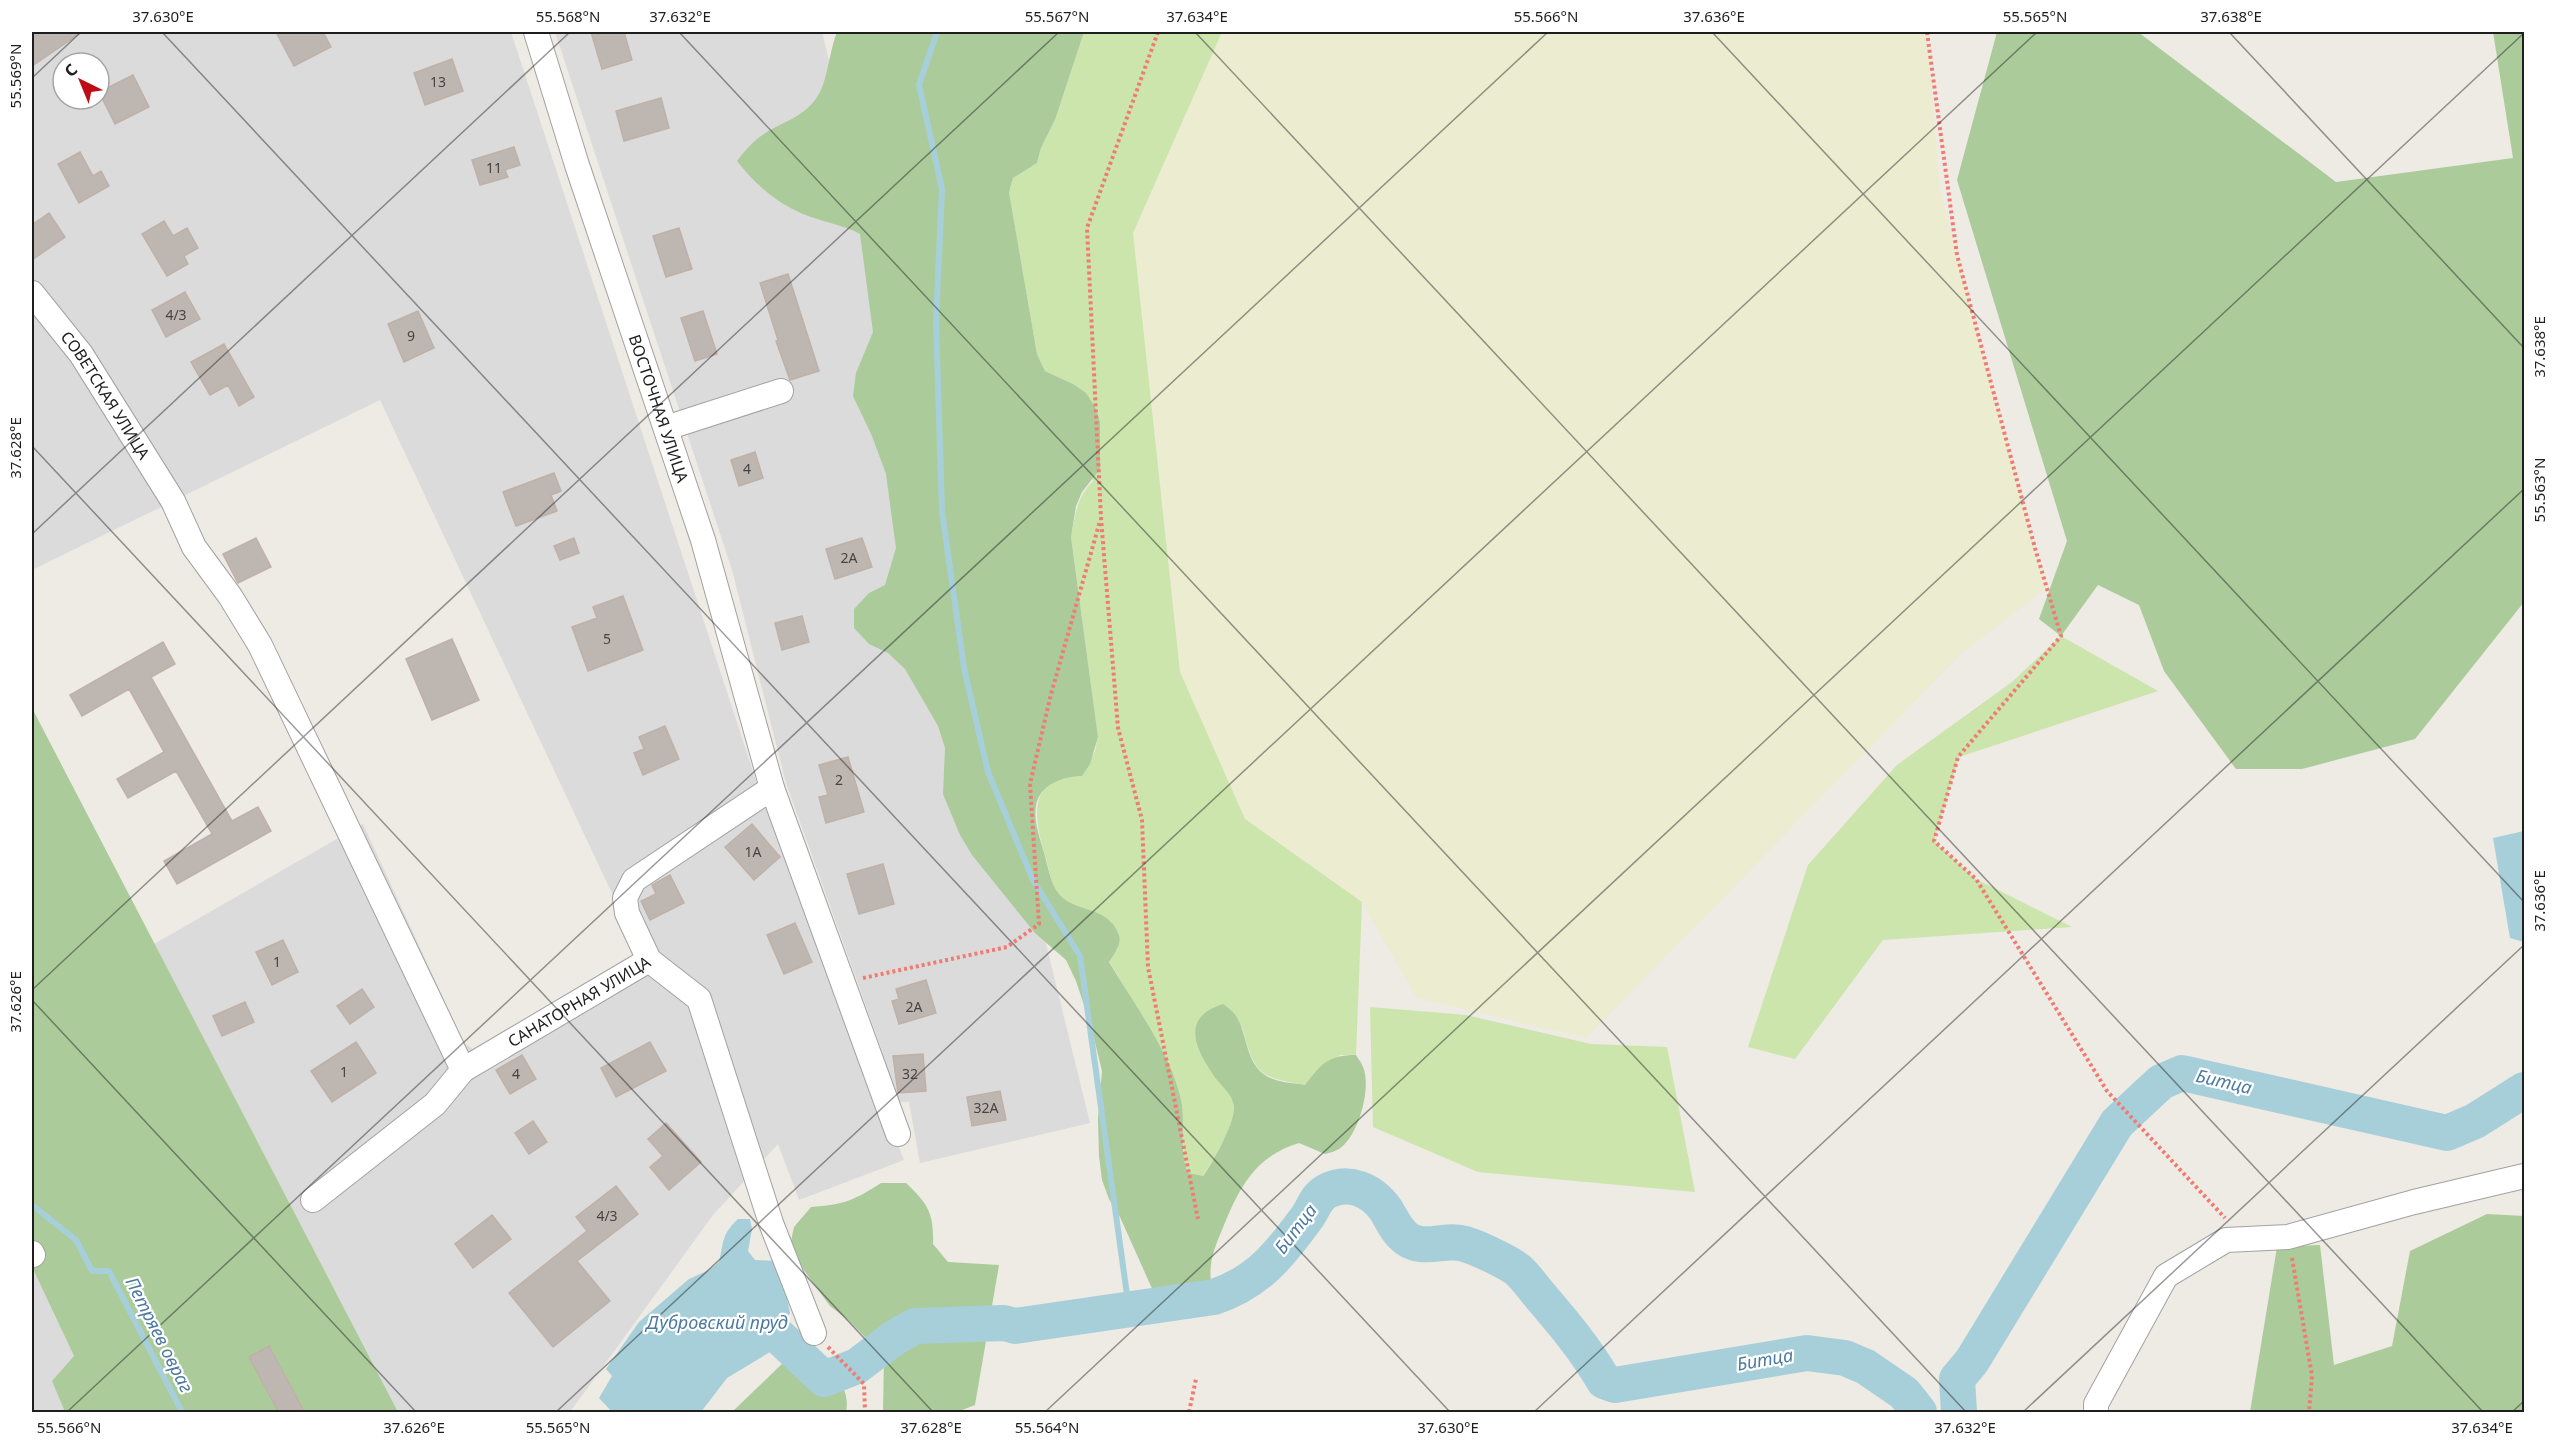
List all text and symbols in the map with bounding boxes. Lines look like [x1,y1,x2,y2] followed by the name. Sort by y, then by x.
[132,6,194,26] text: 37.630°E
[536,6,600,26] text: 55.568°N
[649,6,711,26] text: 37.632°E
[1025,6,1089,26] text: 55.567°N
[1166,6,1228,26] text: 37.634°E
[1514,6,1578,26] text: 55.566°N
[1683,6,1745,26] text: 37.636°E
[2003,6,2067,26] text: 55.565°N
[2200,6,2262,26] text: 37.638°E
[5,44,25,108] text: 55.569°N
[51,51,111,111] north arrow
[59,58,82,82] text: С
[430,72,446,91] house number: 13
[486,158,502,177] house number: 11
[165,305,187,324] house number: 4/3
[2529,316,2549,378] text: 37.638°E
[56,326,156,464] street label: СОВЕТСКАЯ УЛИЦА
[407,326,415,345] house number: 9
[624,332,694,486] street label: ВОСТОЧНАЯ УЛИЦА
[5,417,25,479] text: 37.628°E
[2529,458,2549,522] text: 55.563°N
[743,459,751,478] house number: 4
[841,548,858,567] house number: 2А
[603,629,611,648] house number: 5
[835,770,843,789] house number: 2
[745,842,762,861] house number: 1А
[2529,870,2549,932] text: 37.636°E
[504,950,655,1052] street label: САНАТОРНАЯ УЛИЦА
[273,952,281,971] house number: 1
[5,971,25,1033] text: 37.626°E
[906,997,923,1016] house number: 2А
[340,1062,348,1081] house number: 1
[2194,1063,2255,1099] water label: Битца
[512,1064,520,1083] house number: 4
[902,1064,918,1083] house number: 32
[974,1098,999,1117] house number: 32А
[1269,1199,1322,1258] water label: Битца
[596,1206,618,1225] house number: 4/3
[120,1273,199,1396] water label: Петряев овраг
[644,1310,788,1334] water label: Дубровский пруд
[1735,1342,1795,1376] water label: Битца
[37,1417,101,1437] text: 55.566°N
[383,1417,445,1437] text: 37.626°E
[526,1417,590,1437] text: 55.565°N
[900,1417,962,1437] text: 37.628°E
[1015,1417,1079,1437] text: 55.564°N
[1417,1417,1479,1437] text: 37.630°E
[1934,1417,1996,1437] text: 37.632°E
[2451,1417,2513,1437] text: 37.634°E

